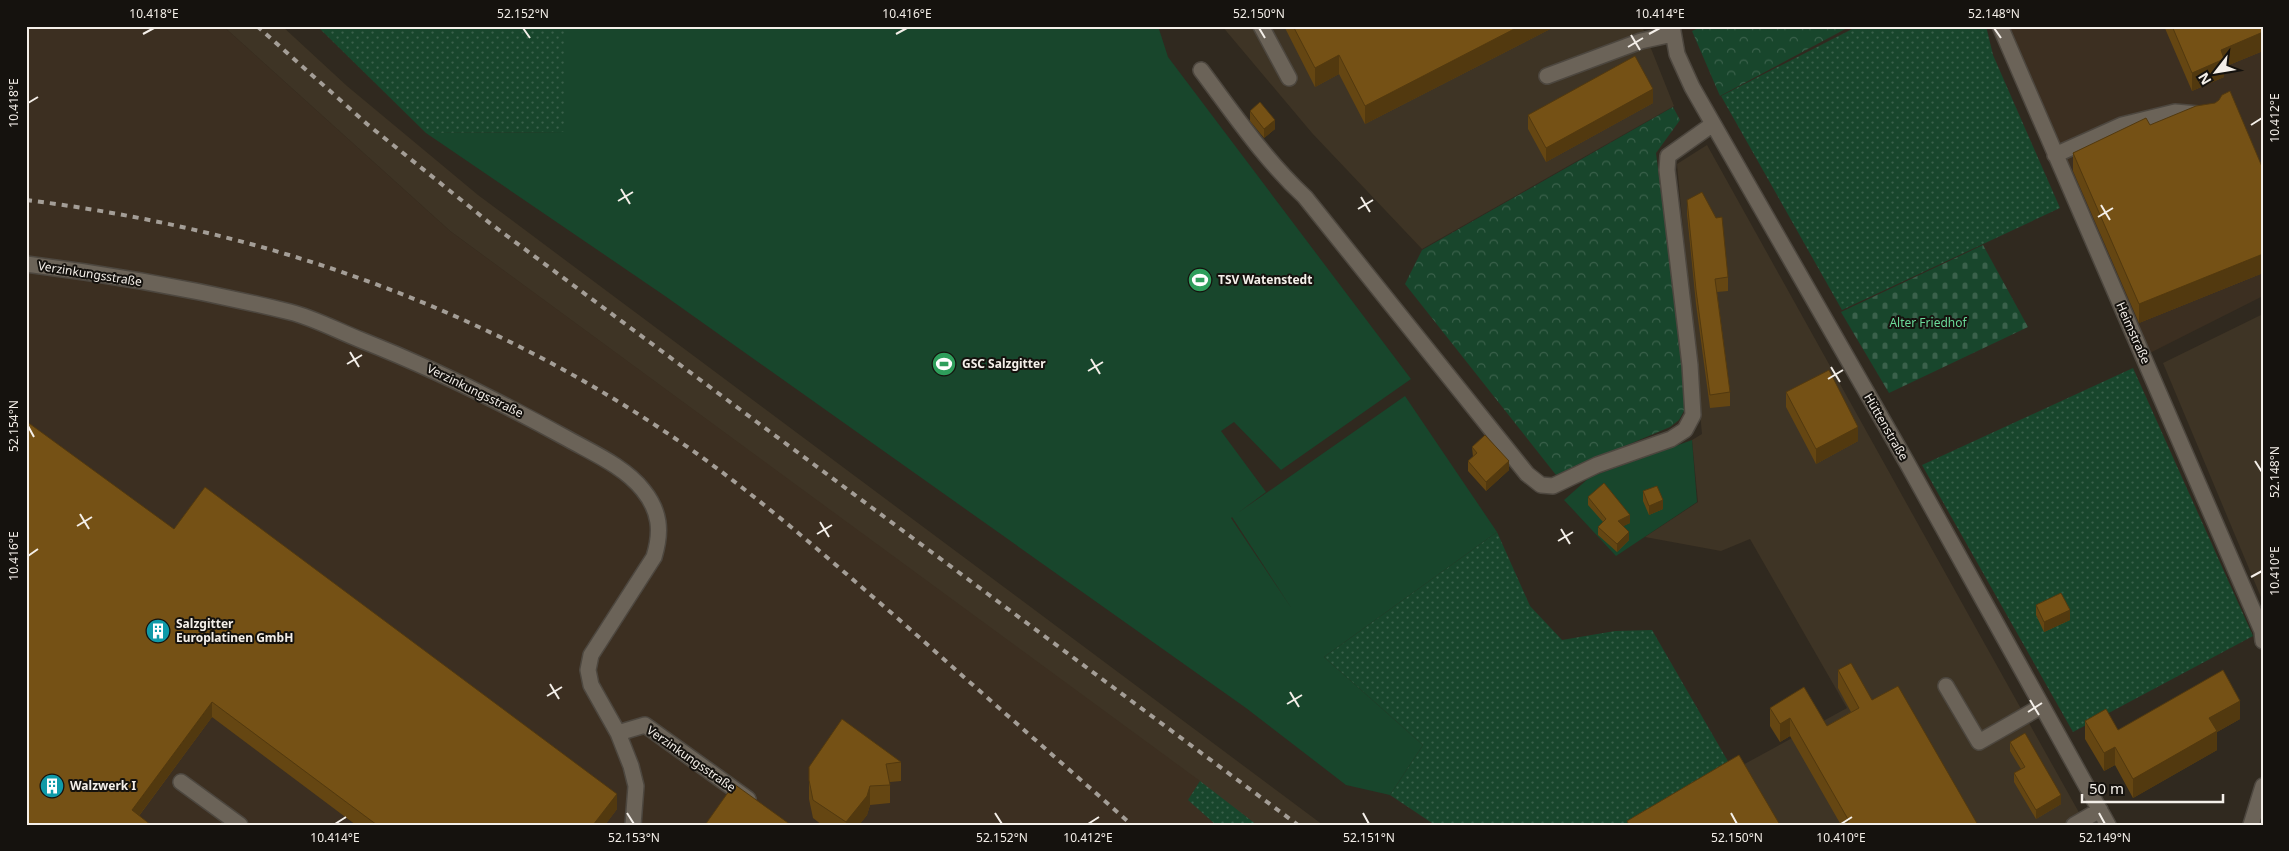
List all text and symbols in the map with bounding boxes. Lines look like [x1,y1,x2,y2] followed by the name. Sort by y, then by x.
[129,5,179,22] text: 10.418°E
[497,5,549,22] text: 52.152°N
[882,5,932,22] text: 10.416°E
[1233,5,1285,22] text: 52.150°N
[1635,5,1685,22] text: 10.414°E
[1968,5,2020,22] text: 52.148°N
[2192,48,2242,98] north arrow
[2193,69,2216,89] text: N
[5,78,22,128] text: 10.418°E
[2266,93,2283,143] text: 10.412°E
[37,257,144,290] street label: Verzinkungsstraße
[1187,267,1213,293] sports icon: TSV Watenstedt
[1218,271,1312,288] place label: TSV Watenstedt
[2112,299,2155,367] street label: Heimstraße
[1889,314,1967,331] park label: Alter Friedhof
[931,351,957,377] sports icon: GSC Salzgitter
[962,355,1046,372] place label: GSC Salzgitter
[424,360,526,421] street label: Verzinkungsstraße
[1860,390,1913,464] street label: Hüttenstraße
[5,400,22,452] text: 52.154°N
[2266,446,2283,498] text: 52.148°N
[5,531,22,581] text: 10.416°E
[2266,546,2283,596] text: 10.410°E
[176,615,293,646] place label: Salzgitter Europlatinen GmbH
[145,618,171,644] building icon: Salzgitter Europlatinen GmbH
[643,721,739,796] street label: Verzinkungsstraße
[2082,771,2223,803] scale bar
[39,773,65,799] building icon: Walzwerk I
[70,777,136,794] place label: Walzwerk I
[2089,778,2124,798] text: 50 m
[310,829,360,846] text: 10.414°E
[608,829,660,846] text: 52.153°N
[976,829,1028,846] text: 52.152°N
[1063,829,1113,846] text: 10.412°E
[1343,829,1395,846] text: 52.151°N
[1711,829,1763,846] text: 52.150°N
[1816,829,1866,846] text: 10.410°E
[2079,829,2131,846] text: 52.149°N

